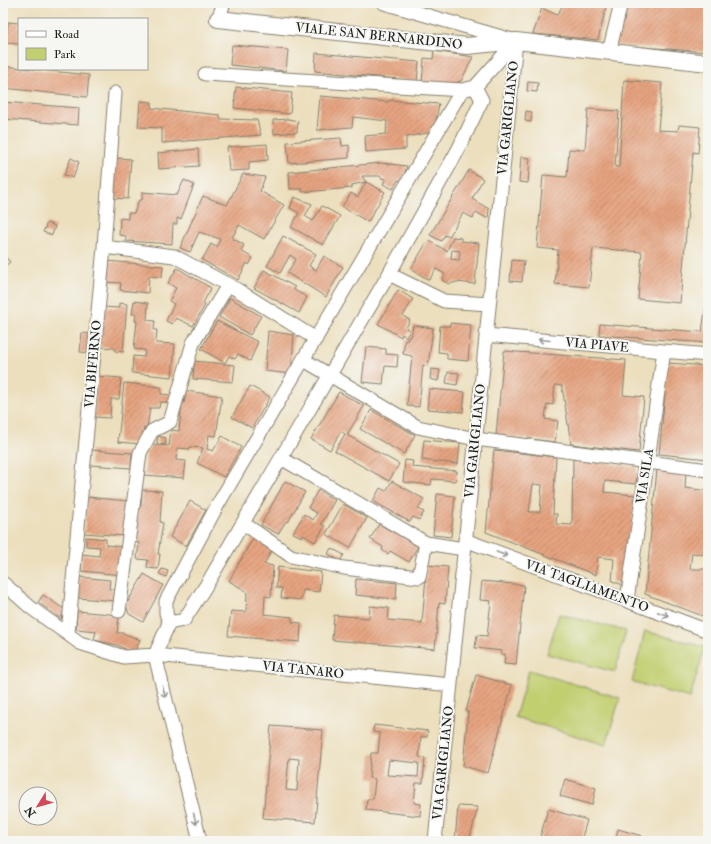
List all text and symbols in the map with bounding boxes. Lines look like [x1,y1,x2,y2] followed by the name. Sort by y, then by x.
[18,18,148,70] legend
[295,19,463,53] street label: VIALE SAN BERNARDINO
[54,27,79,42] text: Road
[54,47,76,62] text: Park
[494,60,522,176] street label: VIA GARIGLIANO
[81,319,105,409] street label: VIA BIFERNO
[564,334,630,356] street label: VIA PIAVE
[538,336,551,344] one-way arrow
[461,383,489,499] street label: VIA GARIGLIANO
[633,446,657,505] street label: VIA SILA
[495,551,508,558] one-way arrow
[523,556,651,616] street label: VIA TAGLIAMENTO
[656,611,668,619] one-way arrow
[261,658,345,682] street label: VIA TANARO
[161,686,168,699] one-way arrow
[429,705,457,821] street label: VIA GARIGLIANO
[18,786,58,826] north arrow
[22,803,39,820] text: N
[191,812,199,825] one-way arrow

